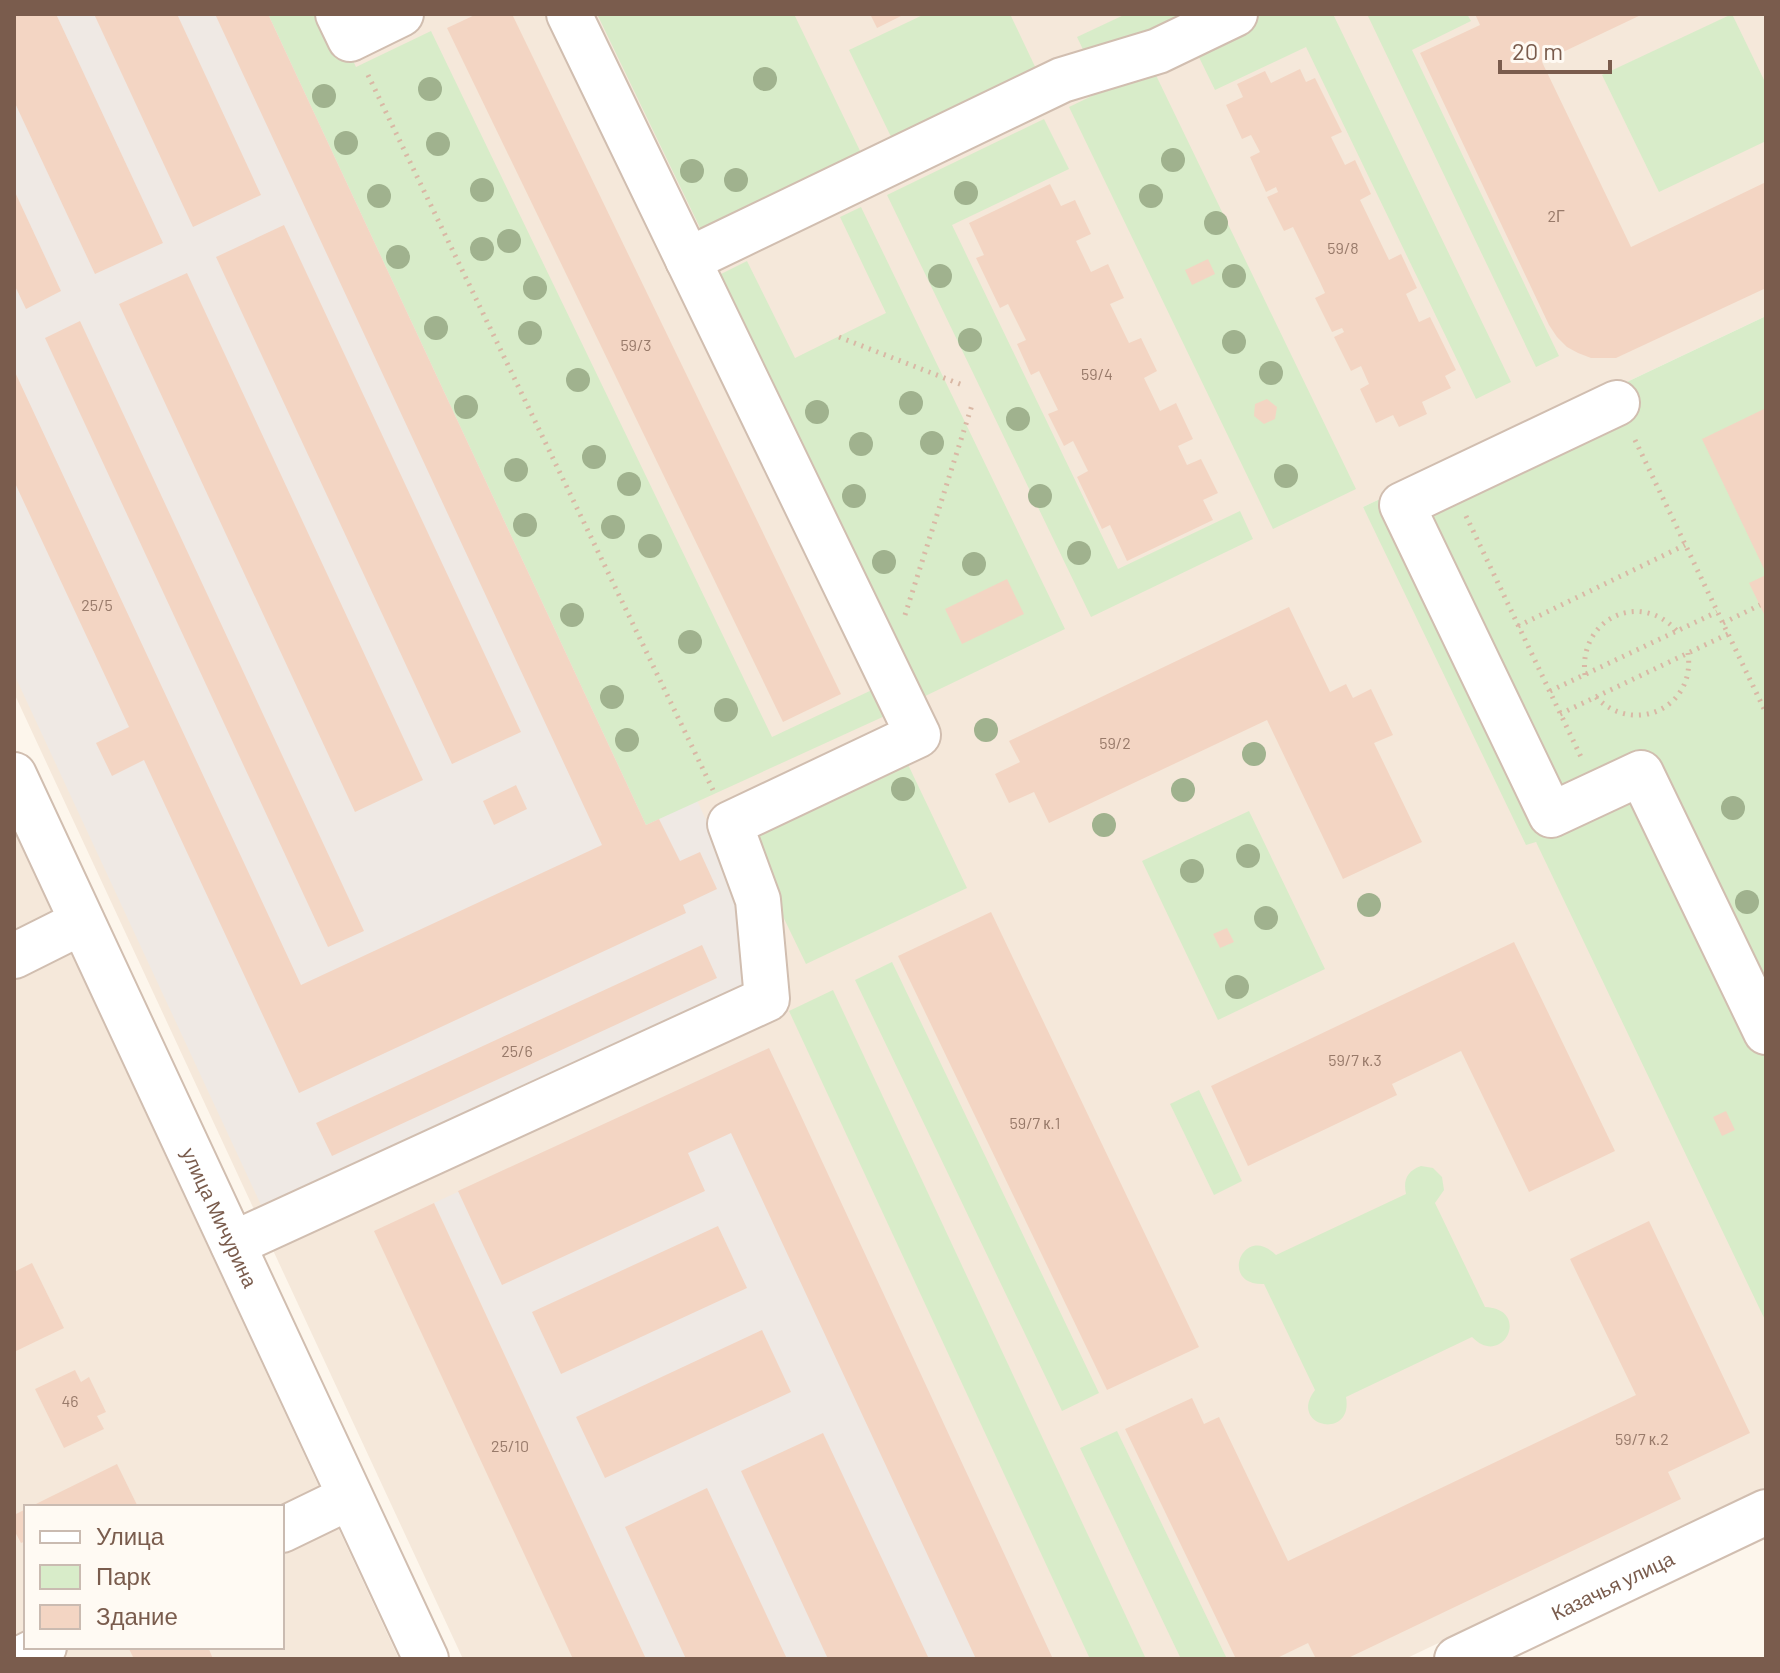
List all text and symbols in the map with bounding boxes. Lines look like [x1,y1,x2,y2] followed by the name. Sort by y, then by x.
[1500,24,1610,74] scale bar
[1512,36,1563,65] text: 20 m
[1547,206,1565,225] house number: 2Г
[1327,238,1359,257] house number: 59/8
[620,335,652,354] house number: 59/3
[1081,364,1113,383] house number: 59/4
[81,595,113,614] house number: 25/5
[1099,733,1131,752] house number: 59/2
[501,1041,533,1060] house number: 25/6
[1328,1050,1382,1069] house number: 59/7 к.3
[1010,1113,1060,1132] house number: 59/7 к.1
[177,1144,263,1292] street label: улица Мичурина
[61,1391,79,1410] house number: 46
[1615,1429,1669,1448] house number: 59/7 к.2
[491,1436,529,1455] house number: 25/10
[24,1505,284,1649] legend
[96,1521,165,1550] text: Улица
[1547,1545,1678,1625] street label: Казачья улица
[96,1561,151,1590] text: Парк
[96,1601,178,1630] text: Здание

